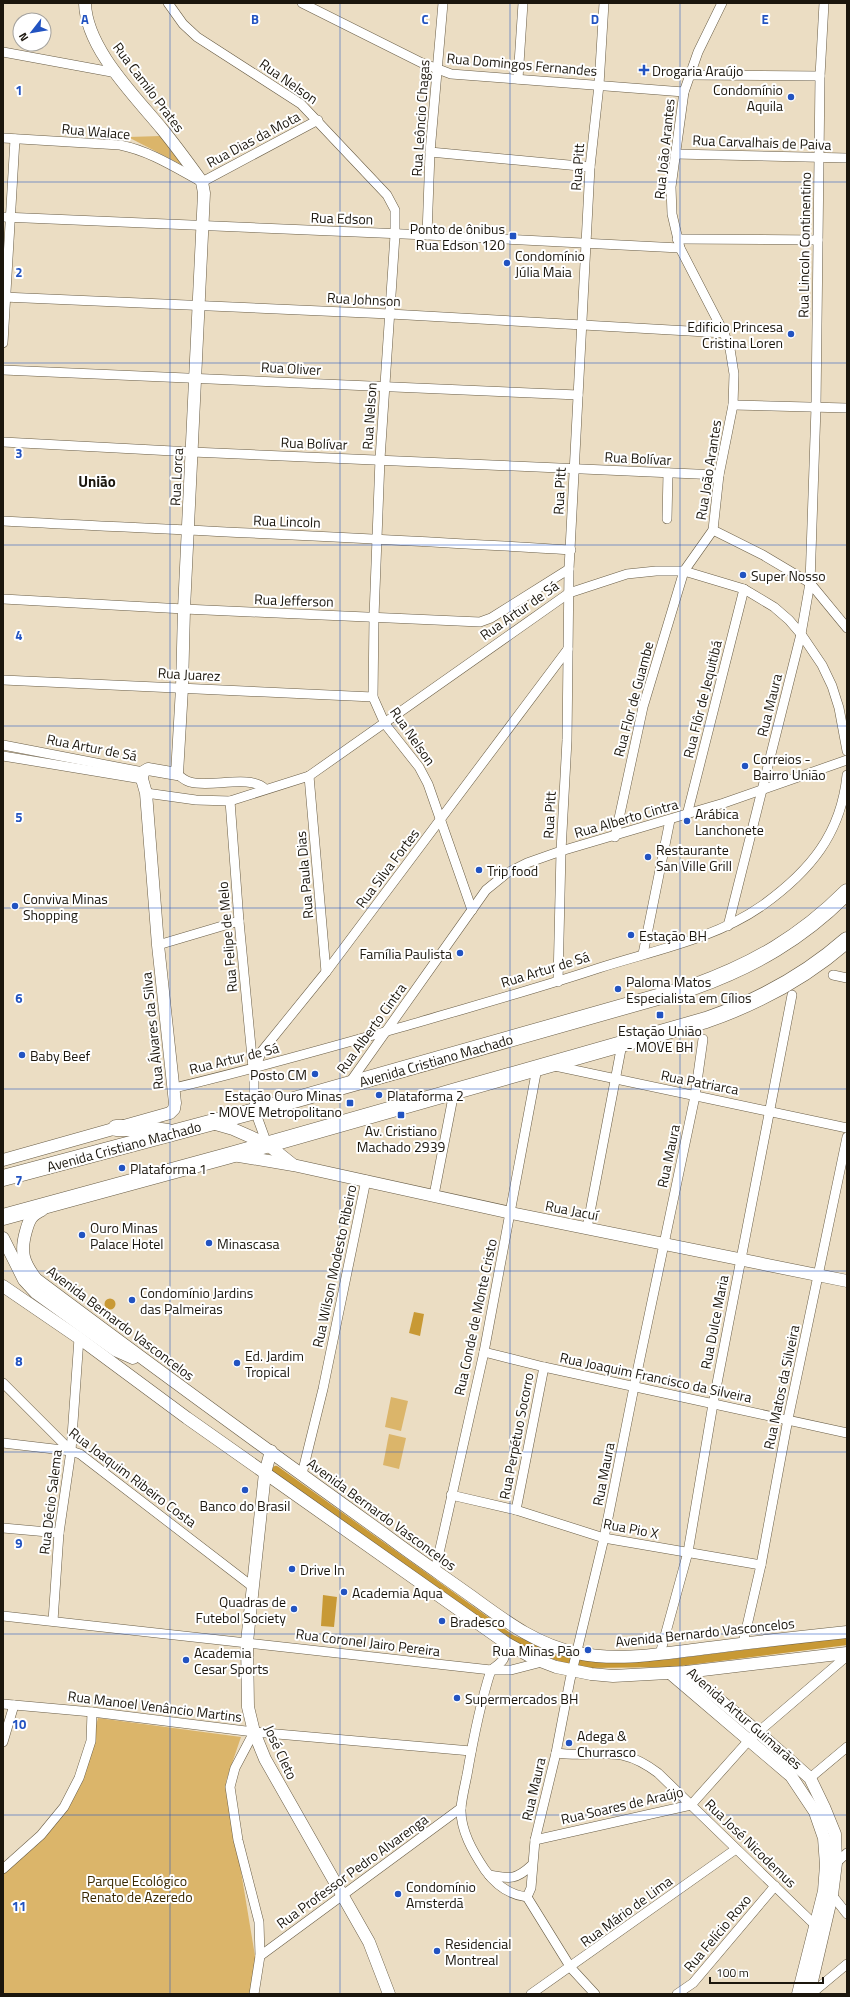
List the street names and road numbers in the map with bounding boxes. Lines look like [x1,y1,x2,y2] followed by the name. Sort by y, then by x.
[108,38,190,136] street label: Rua Camilo Prates
[446,47,598,81] street label: Rua Domingos Fernandes
[255,53,323,109] street label: Rua Nelson
[405,59,435,177] street label: Rua Leôncio Chagas
[648,98,680,200] street label: Rua João Arantes
[202,105,304,173] street label: Rua Dias da Mota
[61,118,131,144] street label: Rua Walace
[692,129,832,155] street label: Rua Carvalhais de Paiva
[565,143,589,191] street label: Rua Pitt
[792,172,816,318] street label: Rua Lincoln Continentino
[310,206,374,230] street label: Rua Edson
[327,287,401,311] street label: Rua Johnson
[260,356,322,380] street label: Rua Oliver
[356,382,382,450] street label: Rua Nelson
[690,418,726,522] street label: Rua João Arantes
[280,431,348,455] street label: Rua Bolívar
[604,446,672,470] street label: Rua Bolívar
[164,448,188,506] street label: Rua Lorca
[547,467,571,515] street label: Rua Pitt
[253,509,321,533] street label: Rua Lincoln
[475,575,563,645] street label: Rua Artur de Sá
[254,588,334,612] street label: Rua Jefferson
[677,638,727,760] street label: Rua Flôr de Jequitibá
[607,639,659,759] street label: Rua Flor de Guambe
[157,662,221,686] street label: Rua Juarez
[751,671,787,739] street label: Rua Maura
[385,702,441,770] street label: Rua Nelson
[45,728,139,766] street label: Rua Artur de Sá
[537,791,561,839] street label: Rua Pitt
[572,793,680,843] street label: Rua Alberto Cintra
[350,824,424,912] street label: Rua Silva Fortes
[290,830,318,920] street label: Rua Paula Dias
[212,881,242,993] street label: Rua Felipe de Melo
[498,946,592,992] street label: Rua Artur de Sá
[135,971,169,1091] street label: Rua Álvares da Silva
[331,978,411,1078] street label: Rua Alberto Cintra
[357,1028,515,1092] street label: Avenida Cristiano Machado
[187,1037,281,1079] street label: Rua Artur de Sá
[659,1064,741,1100] street label: Rua Patriarca
[44,1115,204,1177] street label: Avenida Cristiano Machado
[651,1122,685,1190] street label: Rua Maura
[306,1183,362,1349] street label: Rua Wilson Modesto Ribeiro
[544,1195,601,1226] street label: Rua Jacuí
[448,1237,502,1397] street label: Rua Conde de Monte Cristo
[43,1260,199,1386] street label: Avenida Bernardo Vasconcelos
[695,1273,733,1371] street label: Rua Dulce Maria
[758,1323,804,1451] street label: Rua Matos da Silveira
[558,1346,754,1408] street label: Rua Joaquim Francisco da Silveira
[493,1371,539,1501] street label: Rua Perpétuo Socorro
[65,1422,201,1532] street label: Rua Joaquim Ribeiro Costa
[587,1440,619,1508] street label: Rua Maura
[33,1448,67,1556] street label: Rua Décio Salema
[303,1453,461,1575] street label: Avenida Bernardo Vasconcelos
[602,1512,661,1544] street label: Rua Pio X
[614,1612,796,1652] street label: Avenida Bernardo Vasconcelos
[295,1623,441,1661] street label: Rua Coronel Jairo Pereira
[683,1662,807,1774] street label: Avenida Artur Guimarães
[67,1685,243,1727] street label: Rua Manoel Venâncio Martins
[259,1721,303,1783] street label: José Cleto
[516,1755,550,1823] street label: Rua Maura
[559,1781,685,1829] street label: Rua Soares de Araújo
[700,1794,802,1892] street label: Rua José Nicodemus
[272,1809,432,1933] street label: Rua Professor Pedro Alvarenga
[576,1870,676,1952] street label: Rua Mário de Lima
[678,1890,756,1976] street label: Rua Felício Roxo

